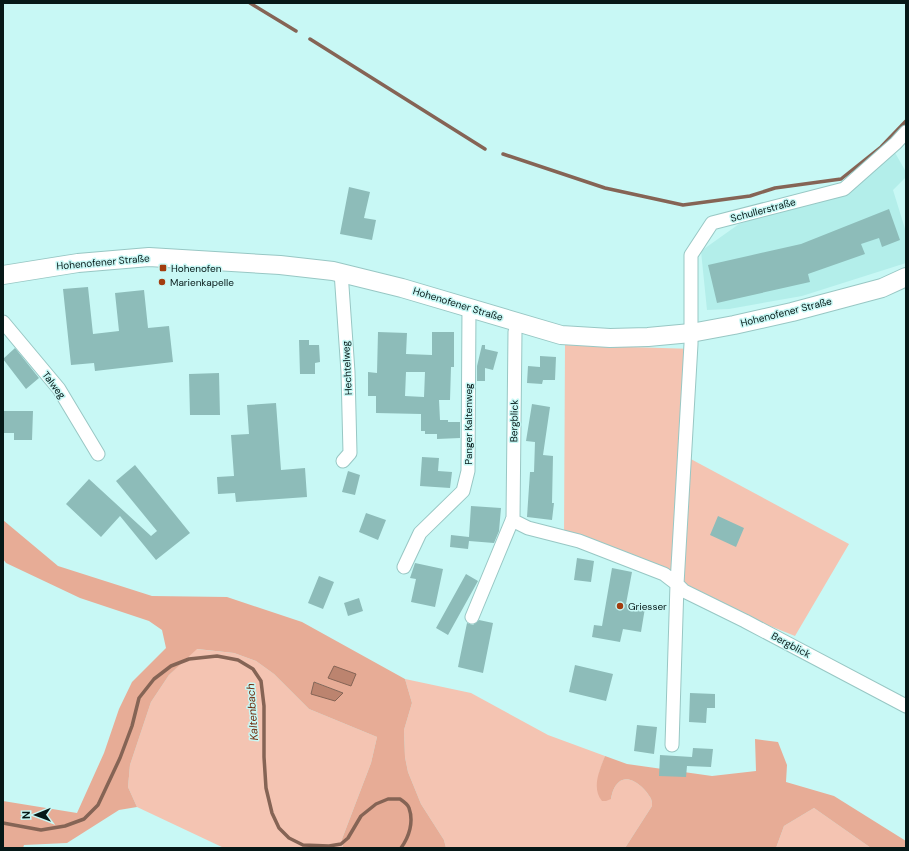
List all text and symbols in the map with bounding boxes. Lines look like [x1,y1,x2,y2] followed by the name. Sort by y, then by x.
[729,195,797,225] street label: Schullerstraße
[56,251,150,273] street label: Hohenofener Straße
[171,262,222,275] place label: Hohenofen
[158,263,168,273] marker: Hohenofen
[170,276,234,289] place label: Marienkapelle
[157,277,167,287] marker: Marienkapelle
[411,284,505,324] street label: Hohenofener Straße
[739,294,833,330] street label: Hohenofener Straße
[339,340,355,395] street label: Hechtelweg
[39,369,69,402] street label: Talweg
[462,383,475,465] street label: Panger Kaltenweg
[507,400,521,442] street label: Bergblick
[628,600,667,613] place label: Griesser
[615,601,625,611] marker: Griesser
[769,629,813,661] street label: Bergblick
[243,683,261,741] water label: Kaltenbach
[16,795,56,835] north arrow
[19,811,33,819] text: N

